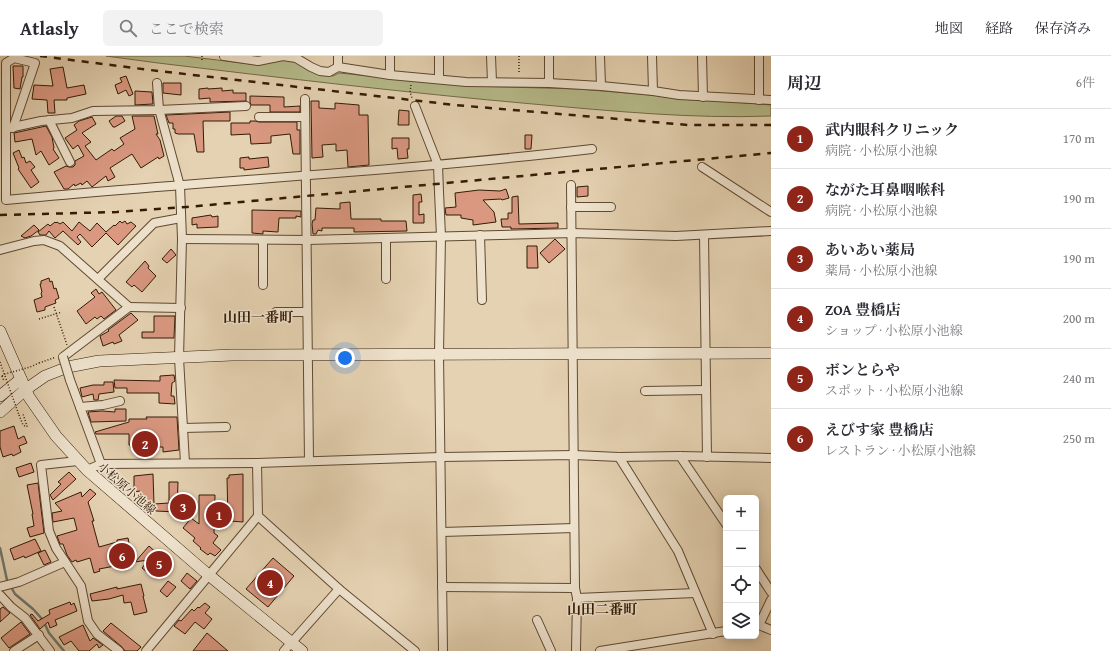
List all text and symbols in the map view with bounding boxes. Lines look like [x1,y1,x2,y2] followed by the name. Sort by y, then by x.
[103,10,383,46] search box
[20,14,79,42] text: Atlasly
[117,17,139,39] icon: search
[149,18,224,39] text: ここで検索
[935,18,963,38] text: 地図
[985,18,1013,38] text: 経路
[1035,18,1091,38] text: 保存済み
[787,70,821,95] text: 周辺
[1076,73,1095,92] text: 6件
[825,119,959,140] text: 武内眼科クリニック
[797,129,803,148] text: 1
[1063,129,1095,148] text: 170 m
[825,141,937,160] text: 病院 · 小松原小池線
[825,179,945,200] text: ながた耳鼻咽喉科
[797,189,803,208] text: 2
[1063,189,1095,208] text: 190 m
[825,201,937,220] text: 病院 · 小松原小池線
[825,239,915,260] text: あいあい薬局
[797,249,803,268] text: 3
[1063,249,1095,268] text: 190 m
[825,261,937,280] text: 薬局 · 小松原小池線
[825,299,900,320] text: ZOA 豊橋店
[223,307,294,327] district label: 山田一番町
[797,309,803,328] text: 4
[1063,309,1095,328] text: 200 m
[825,321,963,340] text: ショップ · 小松原小池線
[335,348,355,368] your location
[825,359,900,380] text: ボンとらや
[797,369,803,388] text: 5
[1063,369,1095,388] text: 240 m
[825,381,963,400] text: スポット · 小松原小池線
[825,419,933,440] text: えびす家 豊橋店
[132,429,158,459] pin: 2
[797,429,803,448] text: 6
[1063,429,1095,448] text: 250 m
[825,441,976,460] text: レストラン · 小松原小池線
[94,458,160,518] street label: 小松原小池線
[170,492,196,522] pin: 3
[723,495,759,639] map controls
[723,495,759,531] button: +
[206,500,232,530] pin: 1
[723,531,759,567] button: −
[109,541,135,571] pin: 6
[146,549,172,579] pin: 5
[723,567,759,603] button: locate
[257,568,283,598] pin: 4
[567,599,638,619] district label: 山田二番町
[723,603,759,639] button: layers

